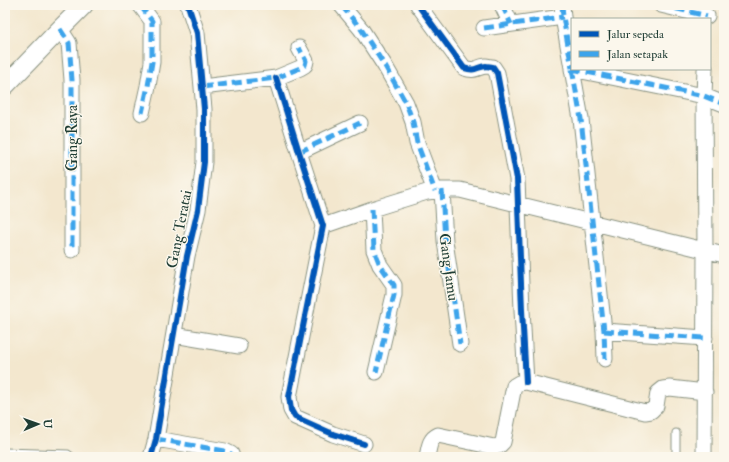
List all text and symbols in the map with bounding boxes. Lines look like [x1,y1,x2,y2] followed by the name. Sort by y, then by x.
[571,18,711,70] legend
[606,27,665,42] text: Jalur sepeda
[606,47,668,62] text: Jalan setapak
[63,104,82,171] street label: Gang Raya
[163,188,196,270] street label: Gang Teratai
[433,232,463,303] street label: Gang Jamu
[18,404,58,444] north arrow
[41,419,54,429] text: U

